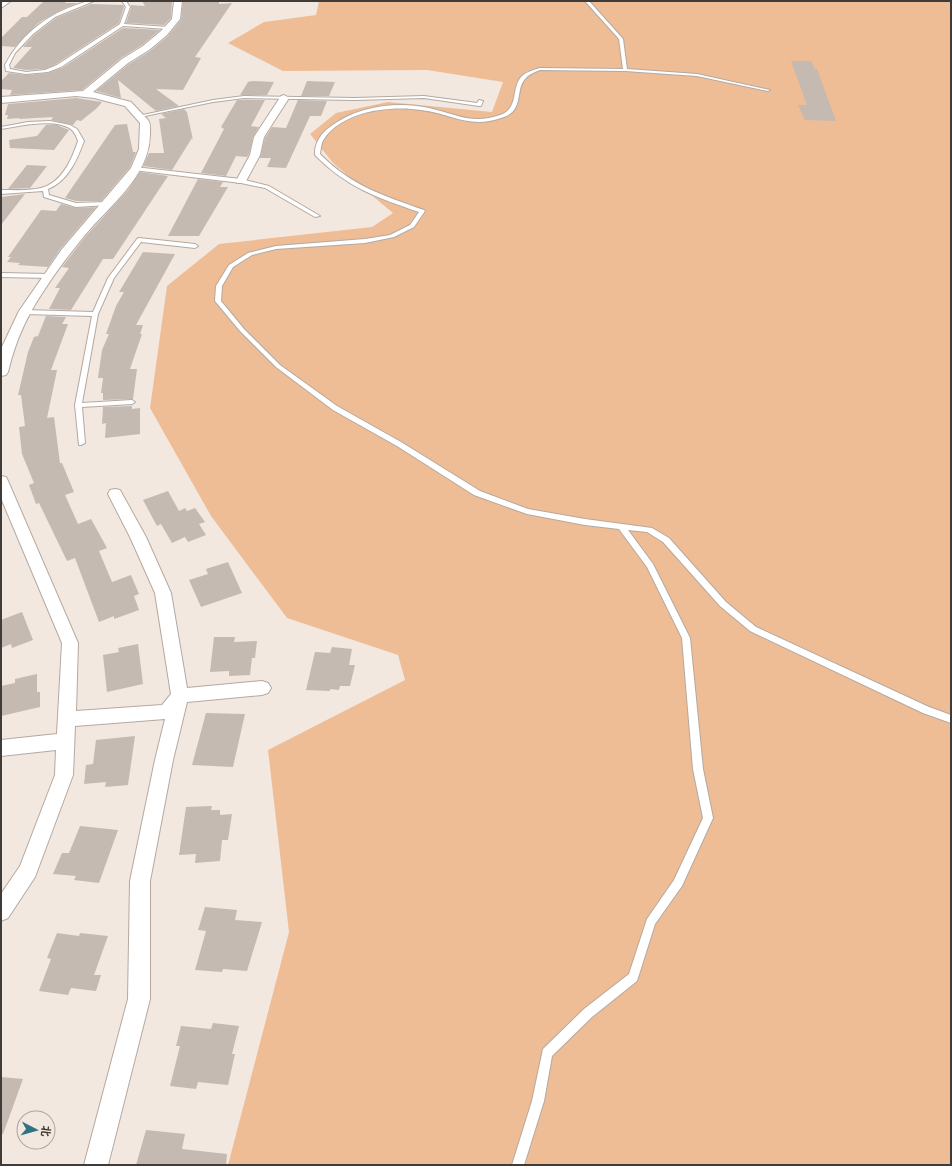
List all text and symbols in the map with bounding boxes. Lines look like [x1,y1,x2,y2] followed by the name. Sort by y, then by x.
[16,1110,56,1150] north arrow
[39,1125,52,1137] text: 北

